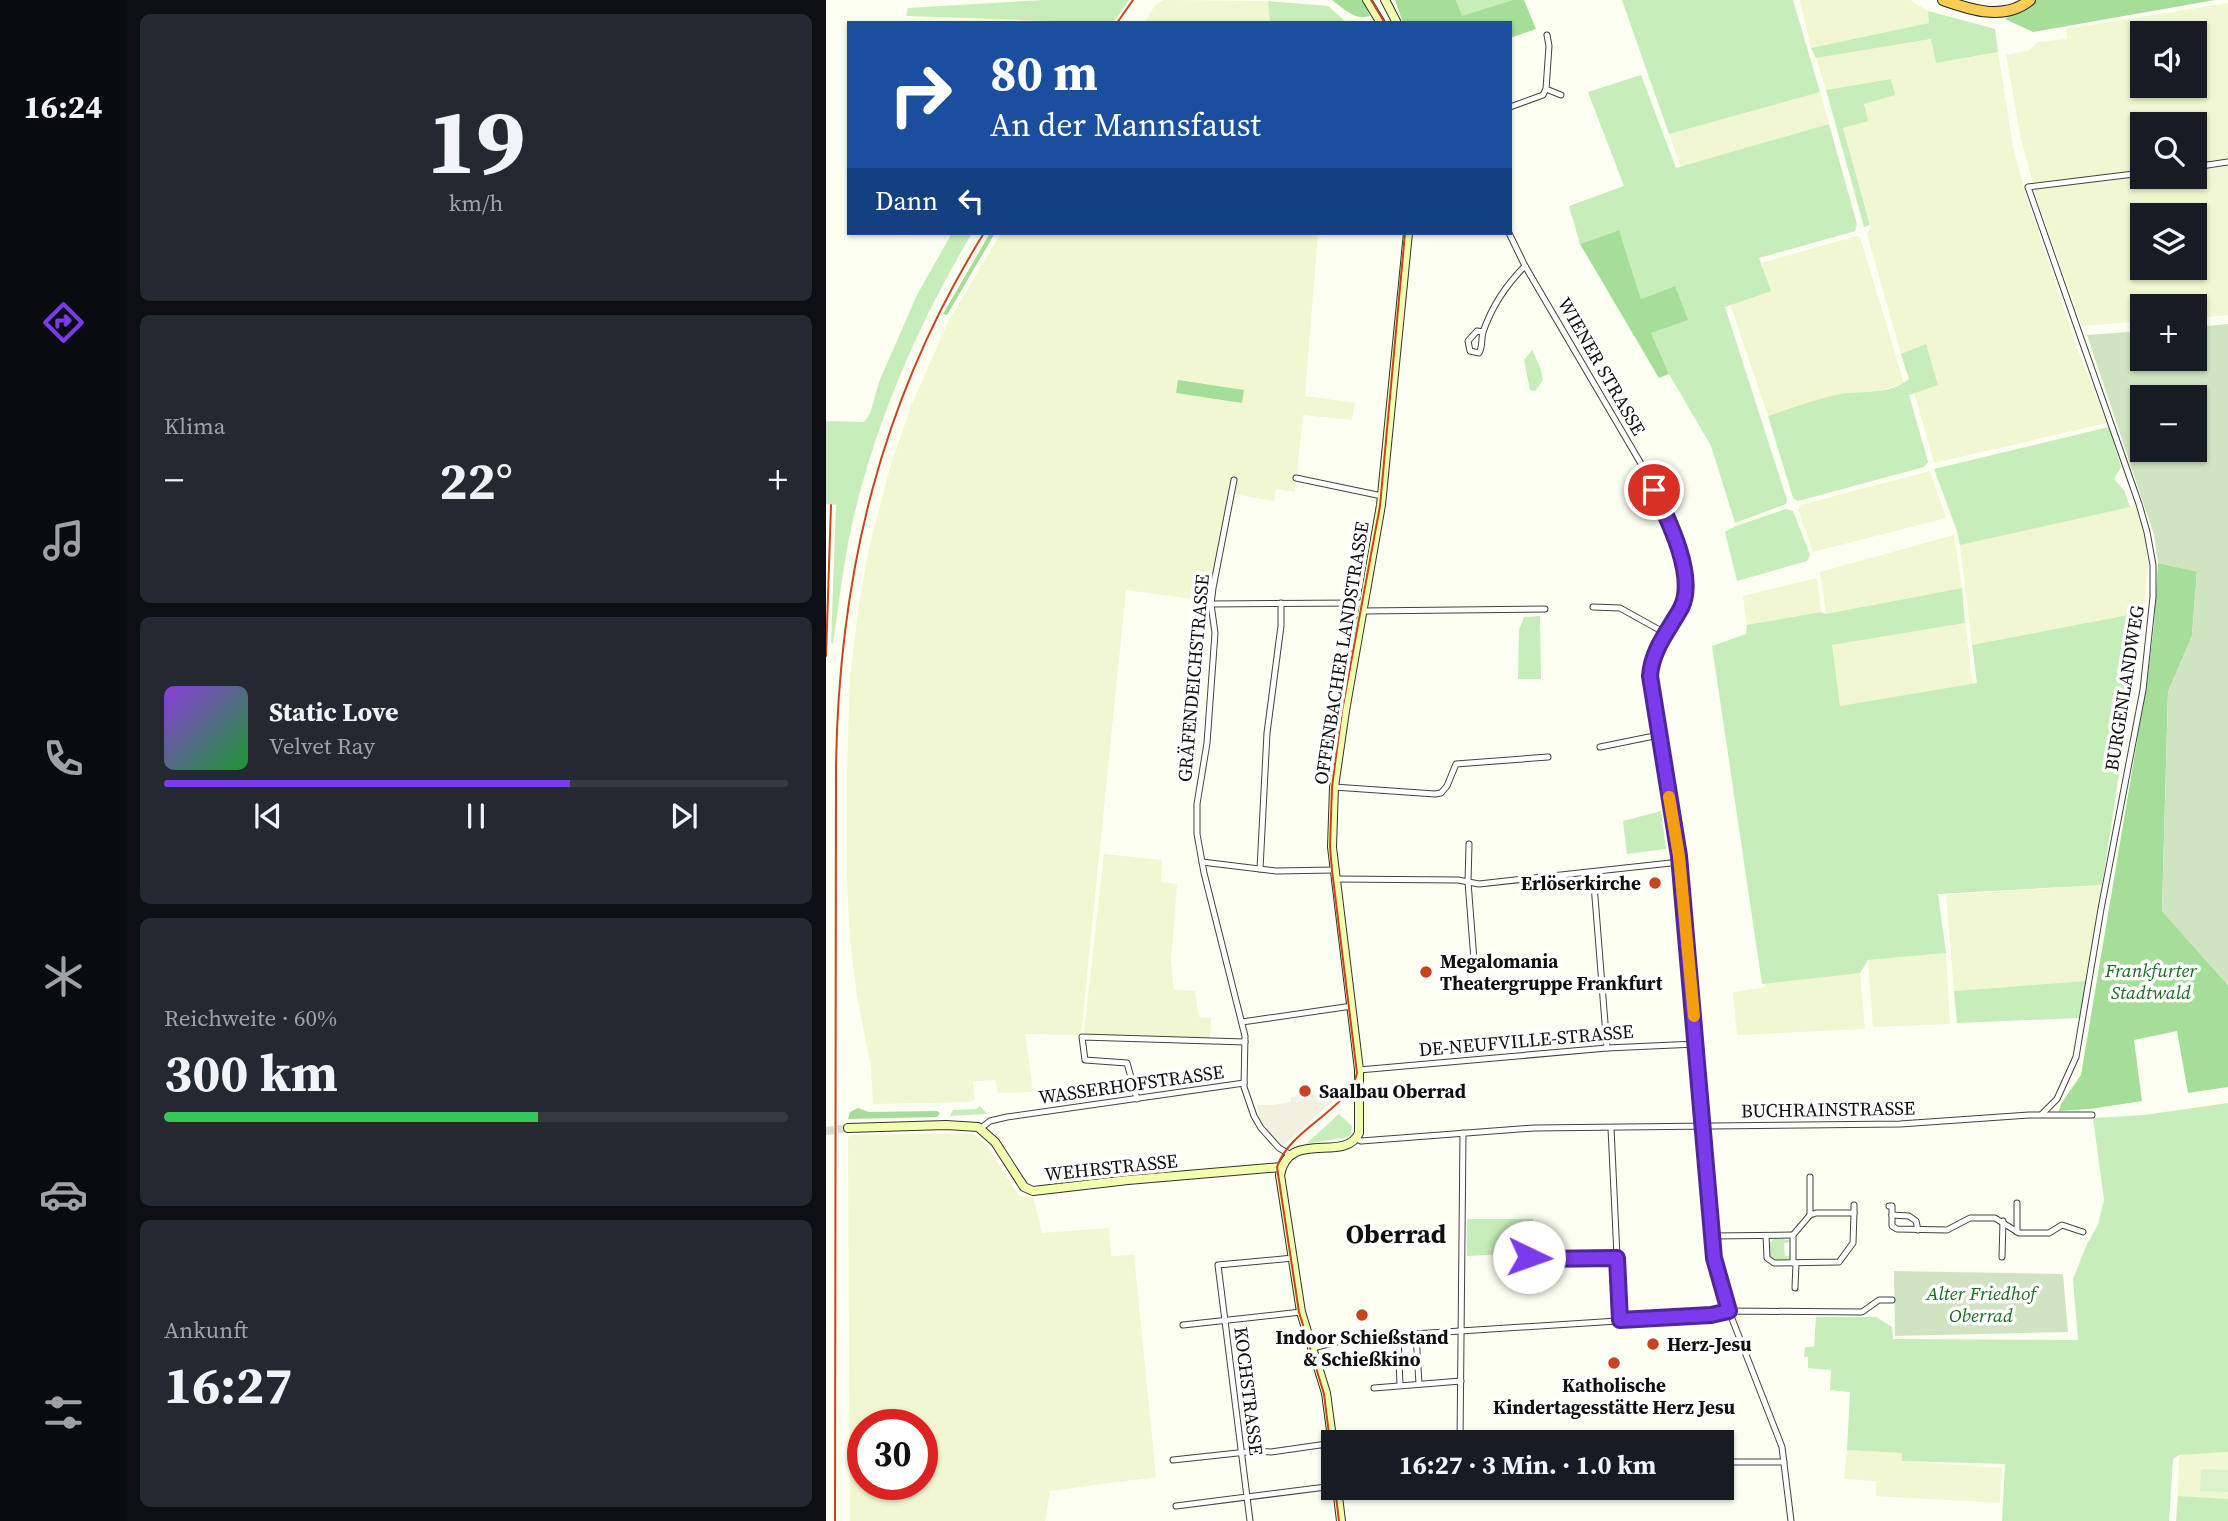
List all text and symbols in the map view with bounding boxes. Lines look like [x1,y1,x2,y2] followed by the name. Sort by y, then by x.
[2130,21,2207,462] map controls
[2130,21,2207,98] button: sound
[990,39,1098,106] text: 80 m
[875,49,966,140] icon: right
[427,79,525,203] text: 19
[24,85,102,129] text: 16:24
[990,103,1261,147] text: An der Mannsfaust
[2130,112,2207,189] button: search
[952,182,990,220] icon: left
[875,183,938,219] text: Dann
[449,187,503,219] text: km/h
[2130,203,2207,280] button: layers
[1552,292,1652,440] street label: WIENER STRASSE
[2130,294,2207,371] button: +
[39,298,88,347] icon: directions
[2130,385,2207,462] button: −
[164,410,225,442] text: Klima
[439,445,513,516] text: 22°
[164,454,184,506] text: −
[768,454,788,506] text: +
[1624,460,1684,520] pin
[1635,471,1673,509] icon: arrive
[39,516,88,565] icon: music
[1307,520,1375,786] street label: OFFENBACHER LANDSTRASSE
[1171,573,1215,783] street label: GRÄFENDEICHSTRASSE
[2098,603,2150,773] street label: BURGENLANDWEG
[269,694,398,730] text: Static Love
[269,730,375,762] text: Velvet Ray
[39,734,88,783] icon: phone
[249,797,287,835] icon: previous
[457,797,495,835] icon: pause
[665,797,703,835] icon: next
[1521,870,1641,896] place label: Erlöserkirche
[1647,875,1663,891] marker: Erlöserkirche
[1440,948,1663,996] place label: Megalomania Theatergruppe Frankfurt
[39,952,88,1001] icon: climate
[2104,957,2198,1005] park label: Frankfurter Stadtwald
[1418,964,1434,980] marker: Megalomania Theatergruppe Frankfurt
[164,1002,337,1034] text: Reichweite · 60%
[1418,1018,1634,1062] street label: DE-NEUFVILLE-STRASSE
[164,1037,338,1108] text: 300 km
[1037,1058,1225,1110] street label: WASSERHOFSTRASSE
[1319,1078,1466,1104] place label: Saalbau Oberrad
[1297,1083,1313,1099] marker: Saalbau Oberrad
[1741,1094,1915,1124] street label: BUCHRAINSTRASSE
[1043,1147,1179,1187] street label: WEHRSTRASSE
[39,1170,88,1219] icon: car
[1346,1216,1446,1252] district label: Oberrad
[1492,1220,1566,1294] position arrow
[1925,1280,2039,1328] park label: Alter Friedhof Oberrad
[1354,1307,1370,1323] marker: Indoor Schießstand & Schießkino
[164,1314,248,1346] text: Ankunft
[1275,1324,1449,1372] place label: Indoor Schießstand & Schießkino
[1228,1325,1270,1457] street label: KOCHSTRASSE
[1667,1331,1752,1357] place label: Herz-Jesu
[1645,1336,1661,1352] marker: Herz-Jesu
[164,1349,292,1420] text: 16:27
[1606,1355,1622,1371] marker: Katholische Kindertagesstätte Herz Jesu
[1493,1372,1735,1420] place label: Katholische Kindertagesstätte Herz Jesu
[39,1388,88,1437] icon: filters
[847,1409,938,1500] speed limit sign: 30
[1399,1447,1656,1483] text: 16:27 · 3 Min. · 1.0 km

